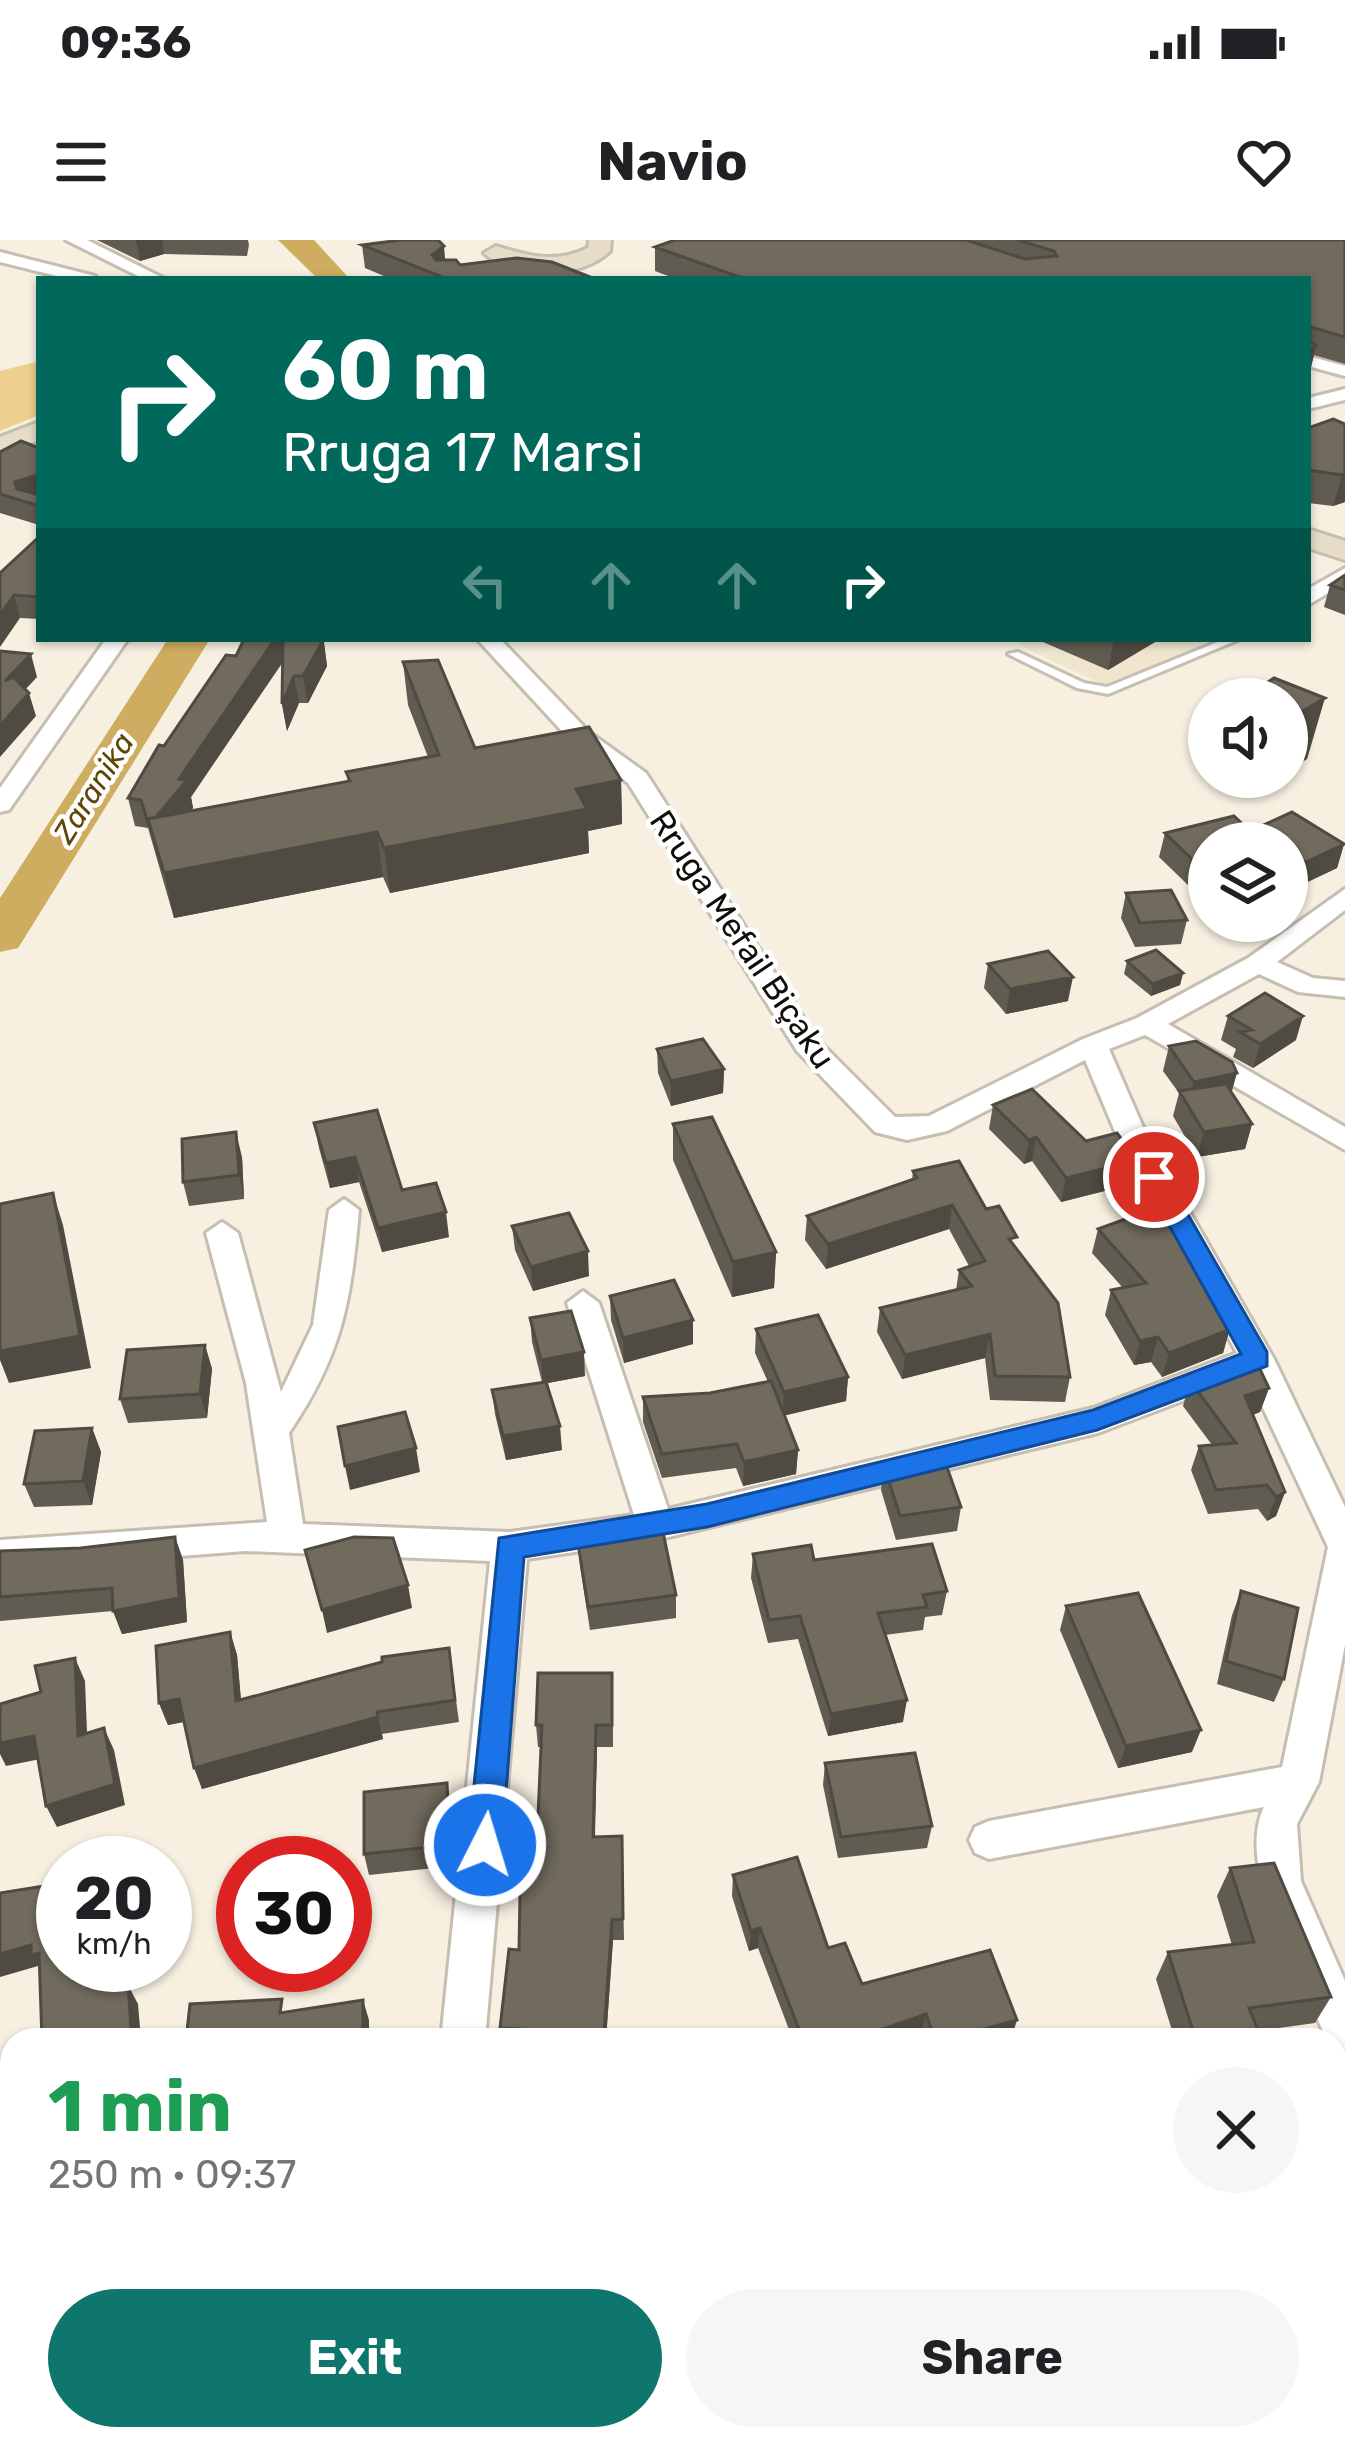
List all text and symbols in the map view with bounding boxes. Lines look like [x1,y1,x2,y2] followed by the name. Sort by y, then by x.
[60,16,192,69] text: 09:36
[48,129,114,195] icon: menu
[1231,129,1297,195] icon: heart
[597,130,748,194] text: Navio
[282,320,489,420] text: 60 m
[84,324,240,480] icon: right
[282,421,644,485] text: Rruga 17 Marsi
[452,552,518,618] icon: left
[578,552,644,618] icon: ahead
[704,552,770,618] icon: ahead
[830,552,896,618] icon: right
[1188,678,1308,942] map controls
[1188,678,1308,798] button: sound
[46,726,142,851] water label: Zaranika
[642,803,843,1076] street label: Rruga Mefail Biçaku
[1188,822,1308,942] button: layers
[1103,1126,1205,1228] pin
[1121,1144,1187,1210] icon: arrive
[422,1782,548,1908] position arrow
[216,1836,372,1992] speed limit sign: 30
[74,1863,154,1934] text: 20
[77,1926,151,1962] text: km/h
[48,2064,232,2149] text: 1 min
[1173,2067,1299,2193] button: close
[48,2152,296,2198] text: 250 m · 09:37
[48,2289,662,2427] button: Exit
[686,2289,1299,2427] button: Share

